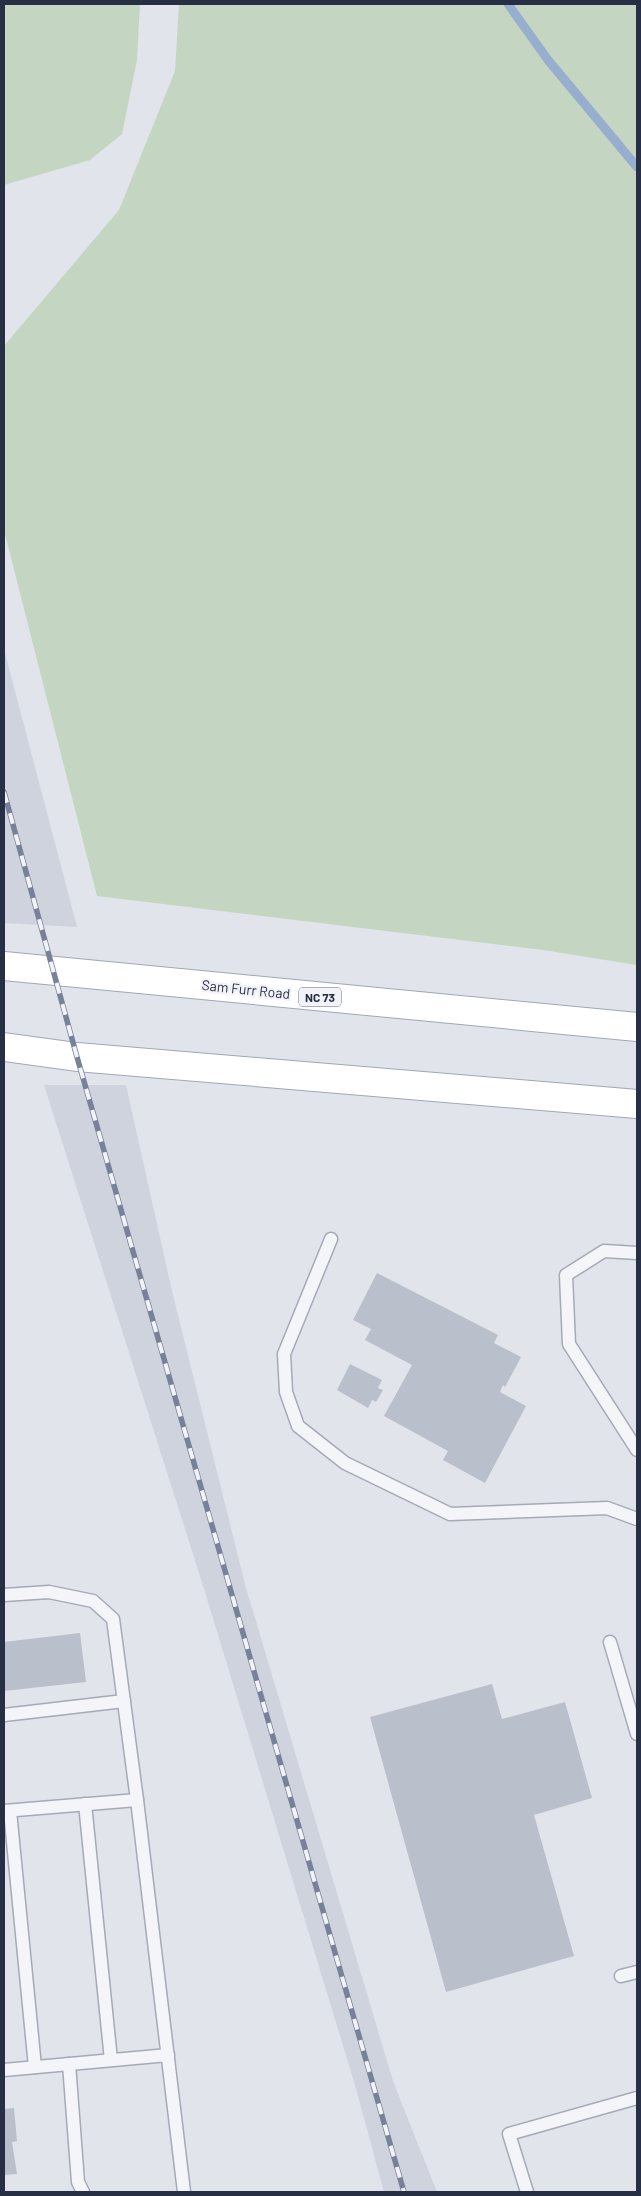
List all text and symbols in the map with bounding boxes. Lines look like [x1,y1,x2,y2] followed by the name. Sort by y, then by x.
[201,976,291,1002] street label: Sam Furr Road
[299,988,341,1006] road number: NC 73

